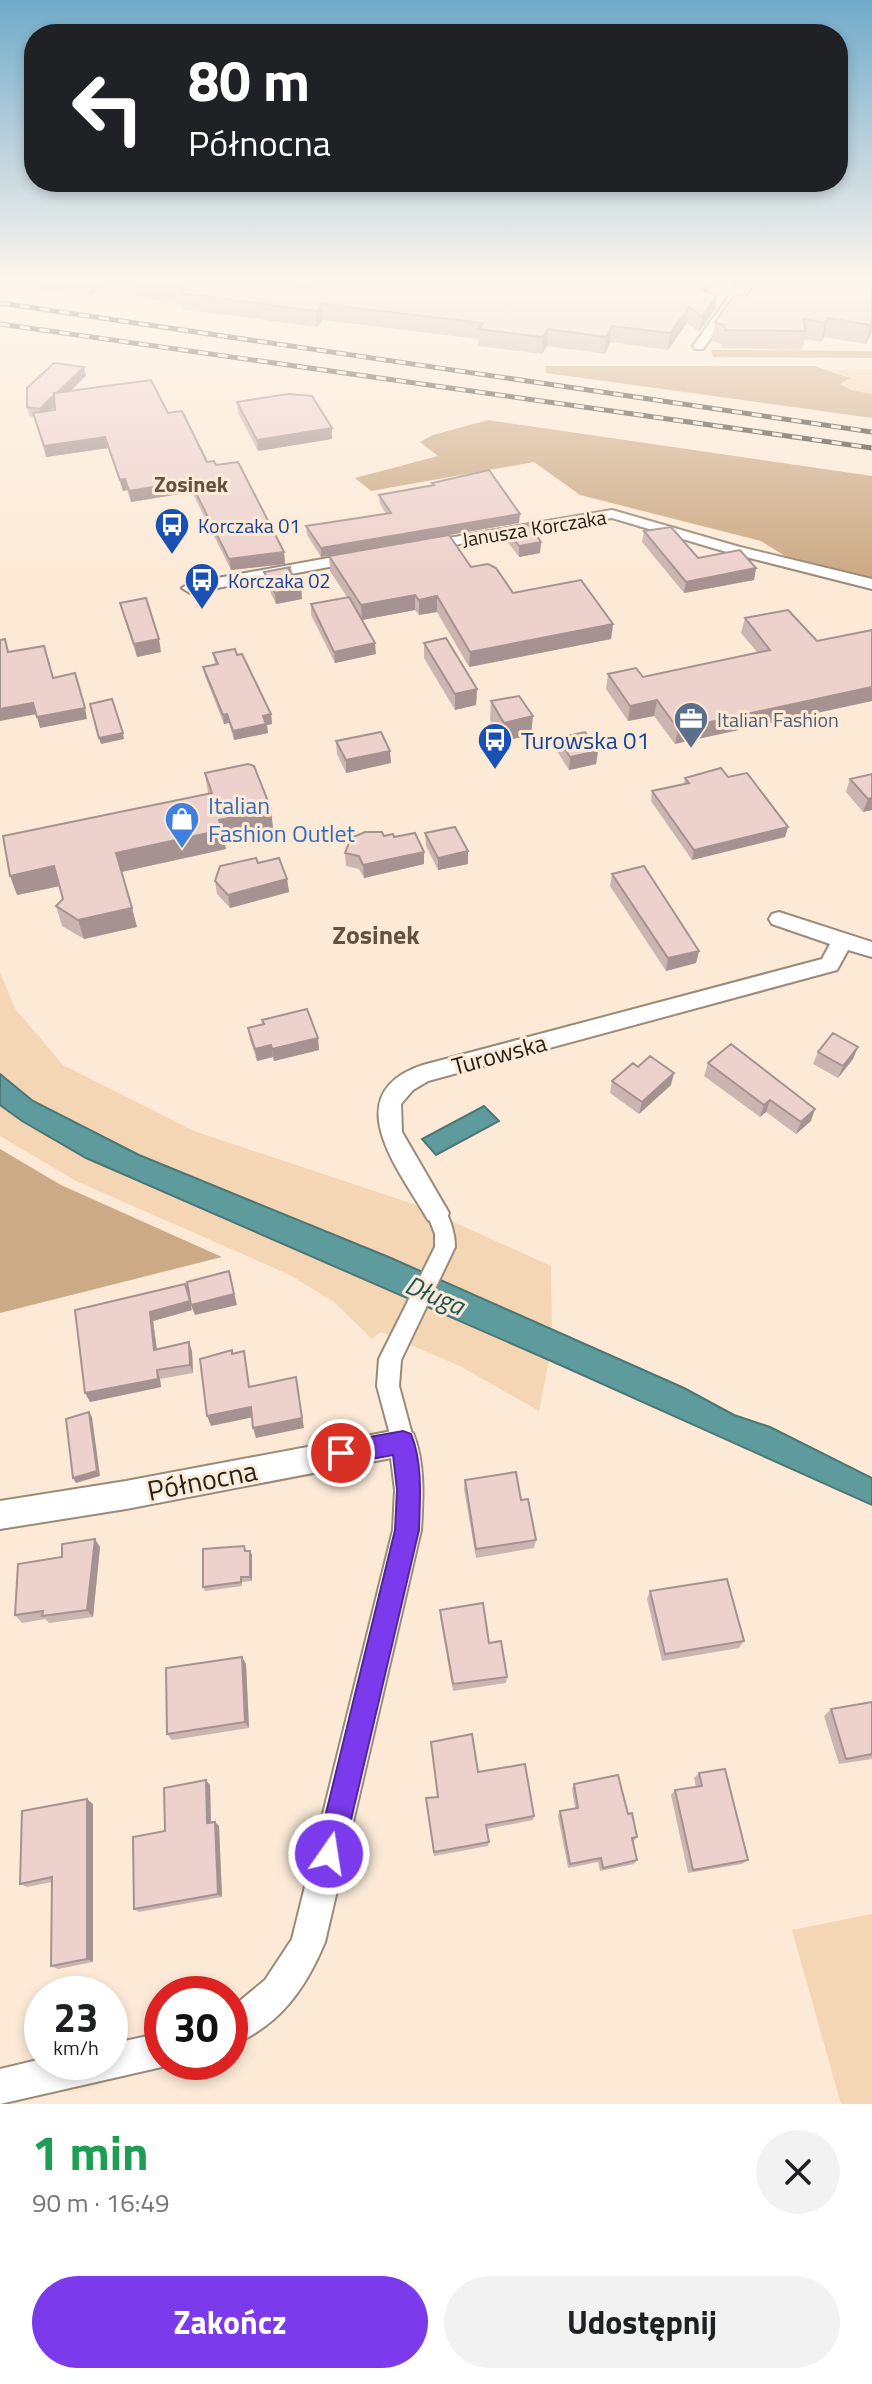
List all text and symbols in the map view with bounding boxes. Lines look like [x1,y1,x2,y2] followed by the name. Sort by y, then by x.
[188,38,310,123] text: 80 m
[56,56,160,160] icon: left
[188,115,331,170] text: Północna
[154,467,229,501] district label: Zosinek
[460,501,608,555] street label: Janusza Korczaka
[153,506,191,556] bus stop icon: Korczaka 01
[198,510,301,541] place label: Korczaka 01
[183,561,221,611] bus stop icon: Korczaka 02
[228,565,331,596] place label: Korczaka 02
[672,700,710,750] office icon: Italian Fashion
[717,704,839,735] place label: Italian Fashion
[476,721,514,771] bus stop icon: Turowska 01
[521,722,650,758] place label: Turowska 01
[208,787,356,851] place label: Italian Fashion Outlet
[163,800,201,850] shop icon: Italian Fashion Outlet
[332,915,420,954] district label: Zosinek
[448,1024,550,1084] street label: Turowska
[399,1265,472,1326] water label: Długa
[307,1419,375,1487] pin
[319,1431,363,1475] icon: arrive
[143,1448,261,1512] street label: Północna
[287,1812,371,1896] position arrow
[144,1976,248,2080] speed limit sign: 30
[54,1987,98,2048] text: 23
[53,2032,99,2063] text: km/h
[32,2116,149,2189] text: 1 min
[756,2130,840,2214] button: close
[32,2183,170,2222] text: 90 m · 16:49
[32,2276,428,2368] button: Zakończ
[444,2276,840,2368] button: Udostępnij

